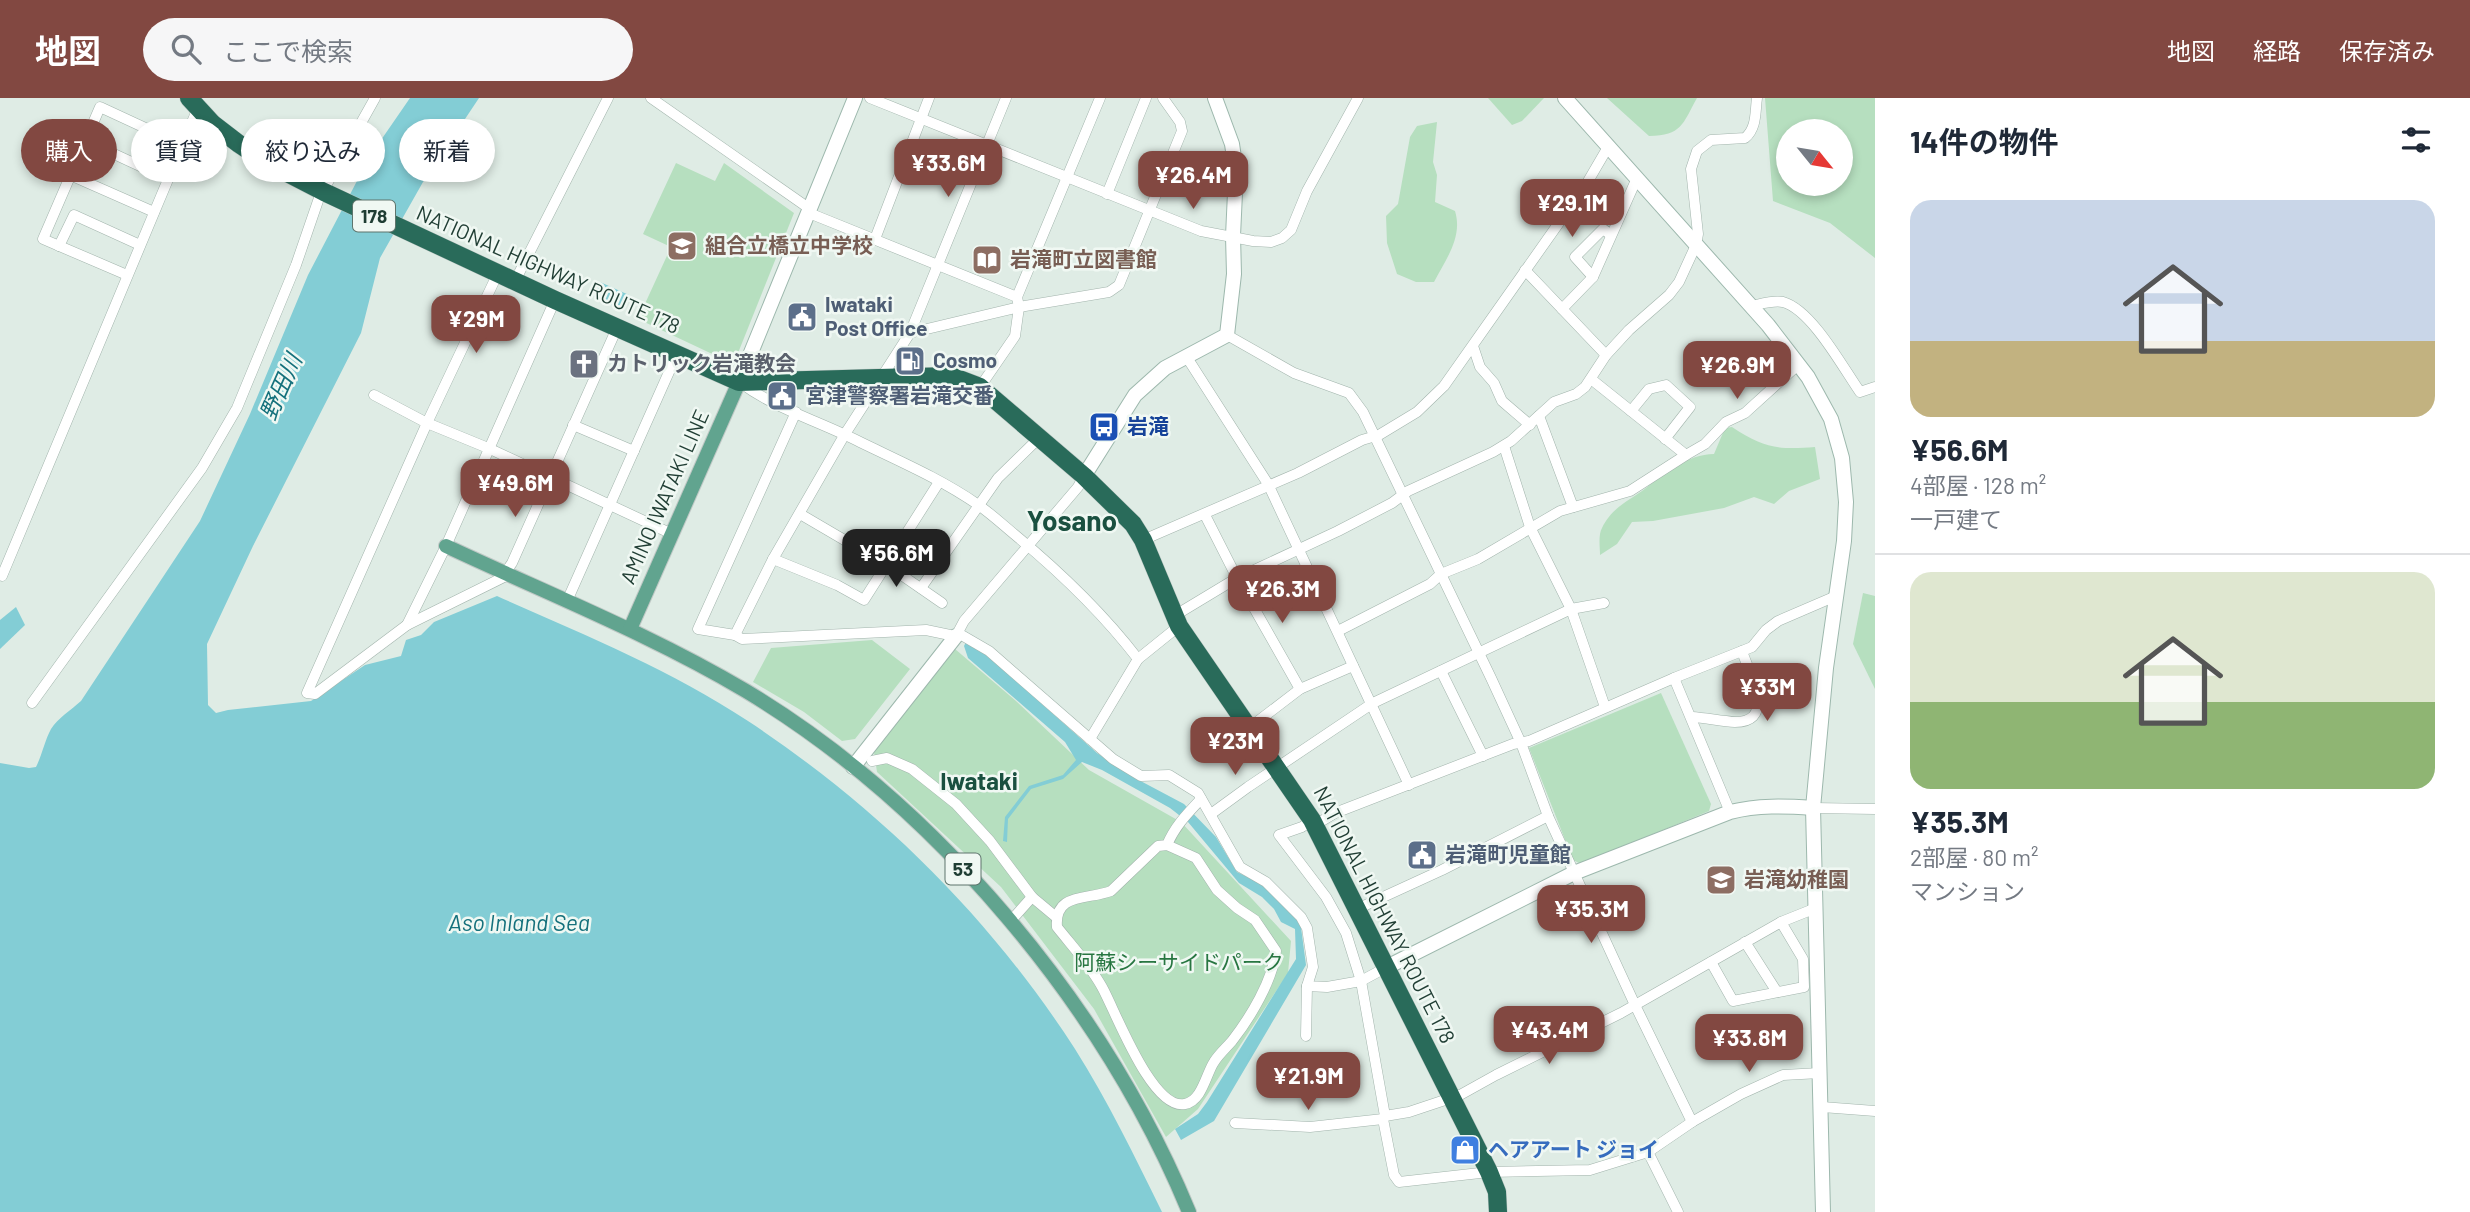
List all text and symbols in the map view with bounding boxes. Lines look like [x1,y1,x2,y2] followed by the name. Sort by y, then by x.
[143,18,633,81] search box
[35,30,101,70] text: 地図
[167,30,205,68] icon: search
[223,35,353,66] text: ここで検索
[2167,36,2215,65] text: 地図
[2253,36,2301,65] text: 経路
[2339,36,2435,65] text: 保存済み
[21,119,117,182] chip: 購入
[131,119,227,182] chip: 賃貸
[241,119,385,182] chip: 絞り込み
[399,119,495,182] chip: 新着
[1776,119,1853,196] north arrow
[1776,119,1853,196] map controls
[2397,121,2435,159] icon: filters
[1910,123,2059,159] text: 14件の物件
[891,140,1005,199] pin: ¥33.6M
[910,148,986,176] text: ¥33.6M
[1136,152,1250,211] pin: ¥26.4M
[1154,160,1232,188] text: ¥26.4M
[1515,180,1629,239] pin: ¥29.1M
[1536,188,1608,216] text: ¥29.1M
[413,199,684,338] street label: NATIONAL HIGHWAY ROUTE 178
[353,200,395,232] road number: 178
[665,229,699,263] school or university icon: 組合立橋立中学校
[705,232,873,257] place label: 組合立橋立中学校
[970,243,1004,277] library icon: 岩滝町立図書館
[1010,246,1157,271] place label: 岩滝町立図書館
[2110,246,2236,372] icon: home
[825,291,927,340] place label: Iwataki Post Office
[435,296,517,355] pin: ¥29M
[785,300,819,334] public building icon: Iwataki Post Office
[447,304,505,332] text: ¥29M
[1680,342,1794,401] pin: ¥26.9M
[893,344,927,378] fuel station icon: Cosmo
[253,347,308,424] water label: 野田川
[567,347,601,381] church icon: カトリック岩滝教会
[933,347,997,372] place label: Cosmo
[607,350,796,375] place label: カトリック岩滝教会
[1699,350,1775,378] text: ¥26.9M
[765,379,799,413] public building icon: 宮津警察署岩滝交番
[805,382,994,407] place label: 宮津警察署岩滝交番
[614,405,713,587] street label: AMINO IWATAKI LINE
[1087,410,1121,444] bus stop icon: 岩滝
[1127,413,1169,438] place label: 岩滝
[1910,431,2009,467] text: ¥56.6M
[458,460,572,519] pin: ¥49.6M
[477,468,553,496] text: ¥49.6M
[1910,471,2046,499] text: 4部屋 · 128 m²
[1027,503,1117,537] district label: Yosano
[1910,505,2002,533] text: 一戸建て
[839,530,953,589] pin: ¥56.6M
[858,538,934,566] text: ¥56.6M
[1225,566,1339,625] pin: ¥26.3M
[1244,574,1320,602] text: ¥26.3M
[2110,618,2236,744] icon: home
[1726,664,1808,723] pin: ¥33M
[1738,672,1796,700] text: ¥33M
[1194,718,1276,777] pin: ¥23M
[1206,726,1264,754] text: ¥23M
[940,766,1018,795] district label: Iwataki
[1309,782,1461,1047] street label: NATIONAL HIGHWAY ROUTE 178
[1910,803,2009,839] text: ¥35.3M
[1405,838,1439,872] public building icon: 岩滝町児童館
[1445,841,1571,866] place label: 岩滝町児童館
[1910,843,2038,871] text: 2部屋 · 80 m²
[946,854,981,884] road number: 53
[1704,863,1738,897] school or university icon: 岩滝幼稚園
[1744,866,1849,891] place label: 岩滝幼稚園
[1910,877,2025,905] text: マンション
[1534,886,1648,945] pin: ¥35.3M
[1553,894,1629,922] text: ¥35.3M
[448,908,590,936] water label: Aso Inland Sea
[1074,949,1284,974] park label: 阿蘇シーサイドパーク
[1492,1006,1606,1066] pin: ¥43.4M
[1692,1014,1806,1074] pin: ¥33.8M
[1510,1015,1588,1043] text: ¥43.4M
[1711,1023,1787,1051] text: ¥33.8M
[1251,1052,1365,1112] pin: ¥21.9M
[1272,1061,1344,1089] text: ¥21.9M
[1448,1133,1482,1167] shop icon: ヘアアート ジョイ
[1488,1136,1659,1161] place label: ヘアアート ジョイ

